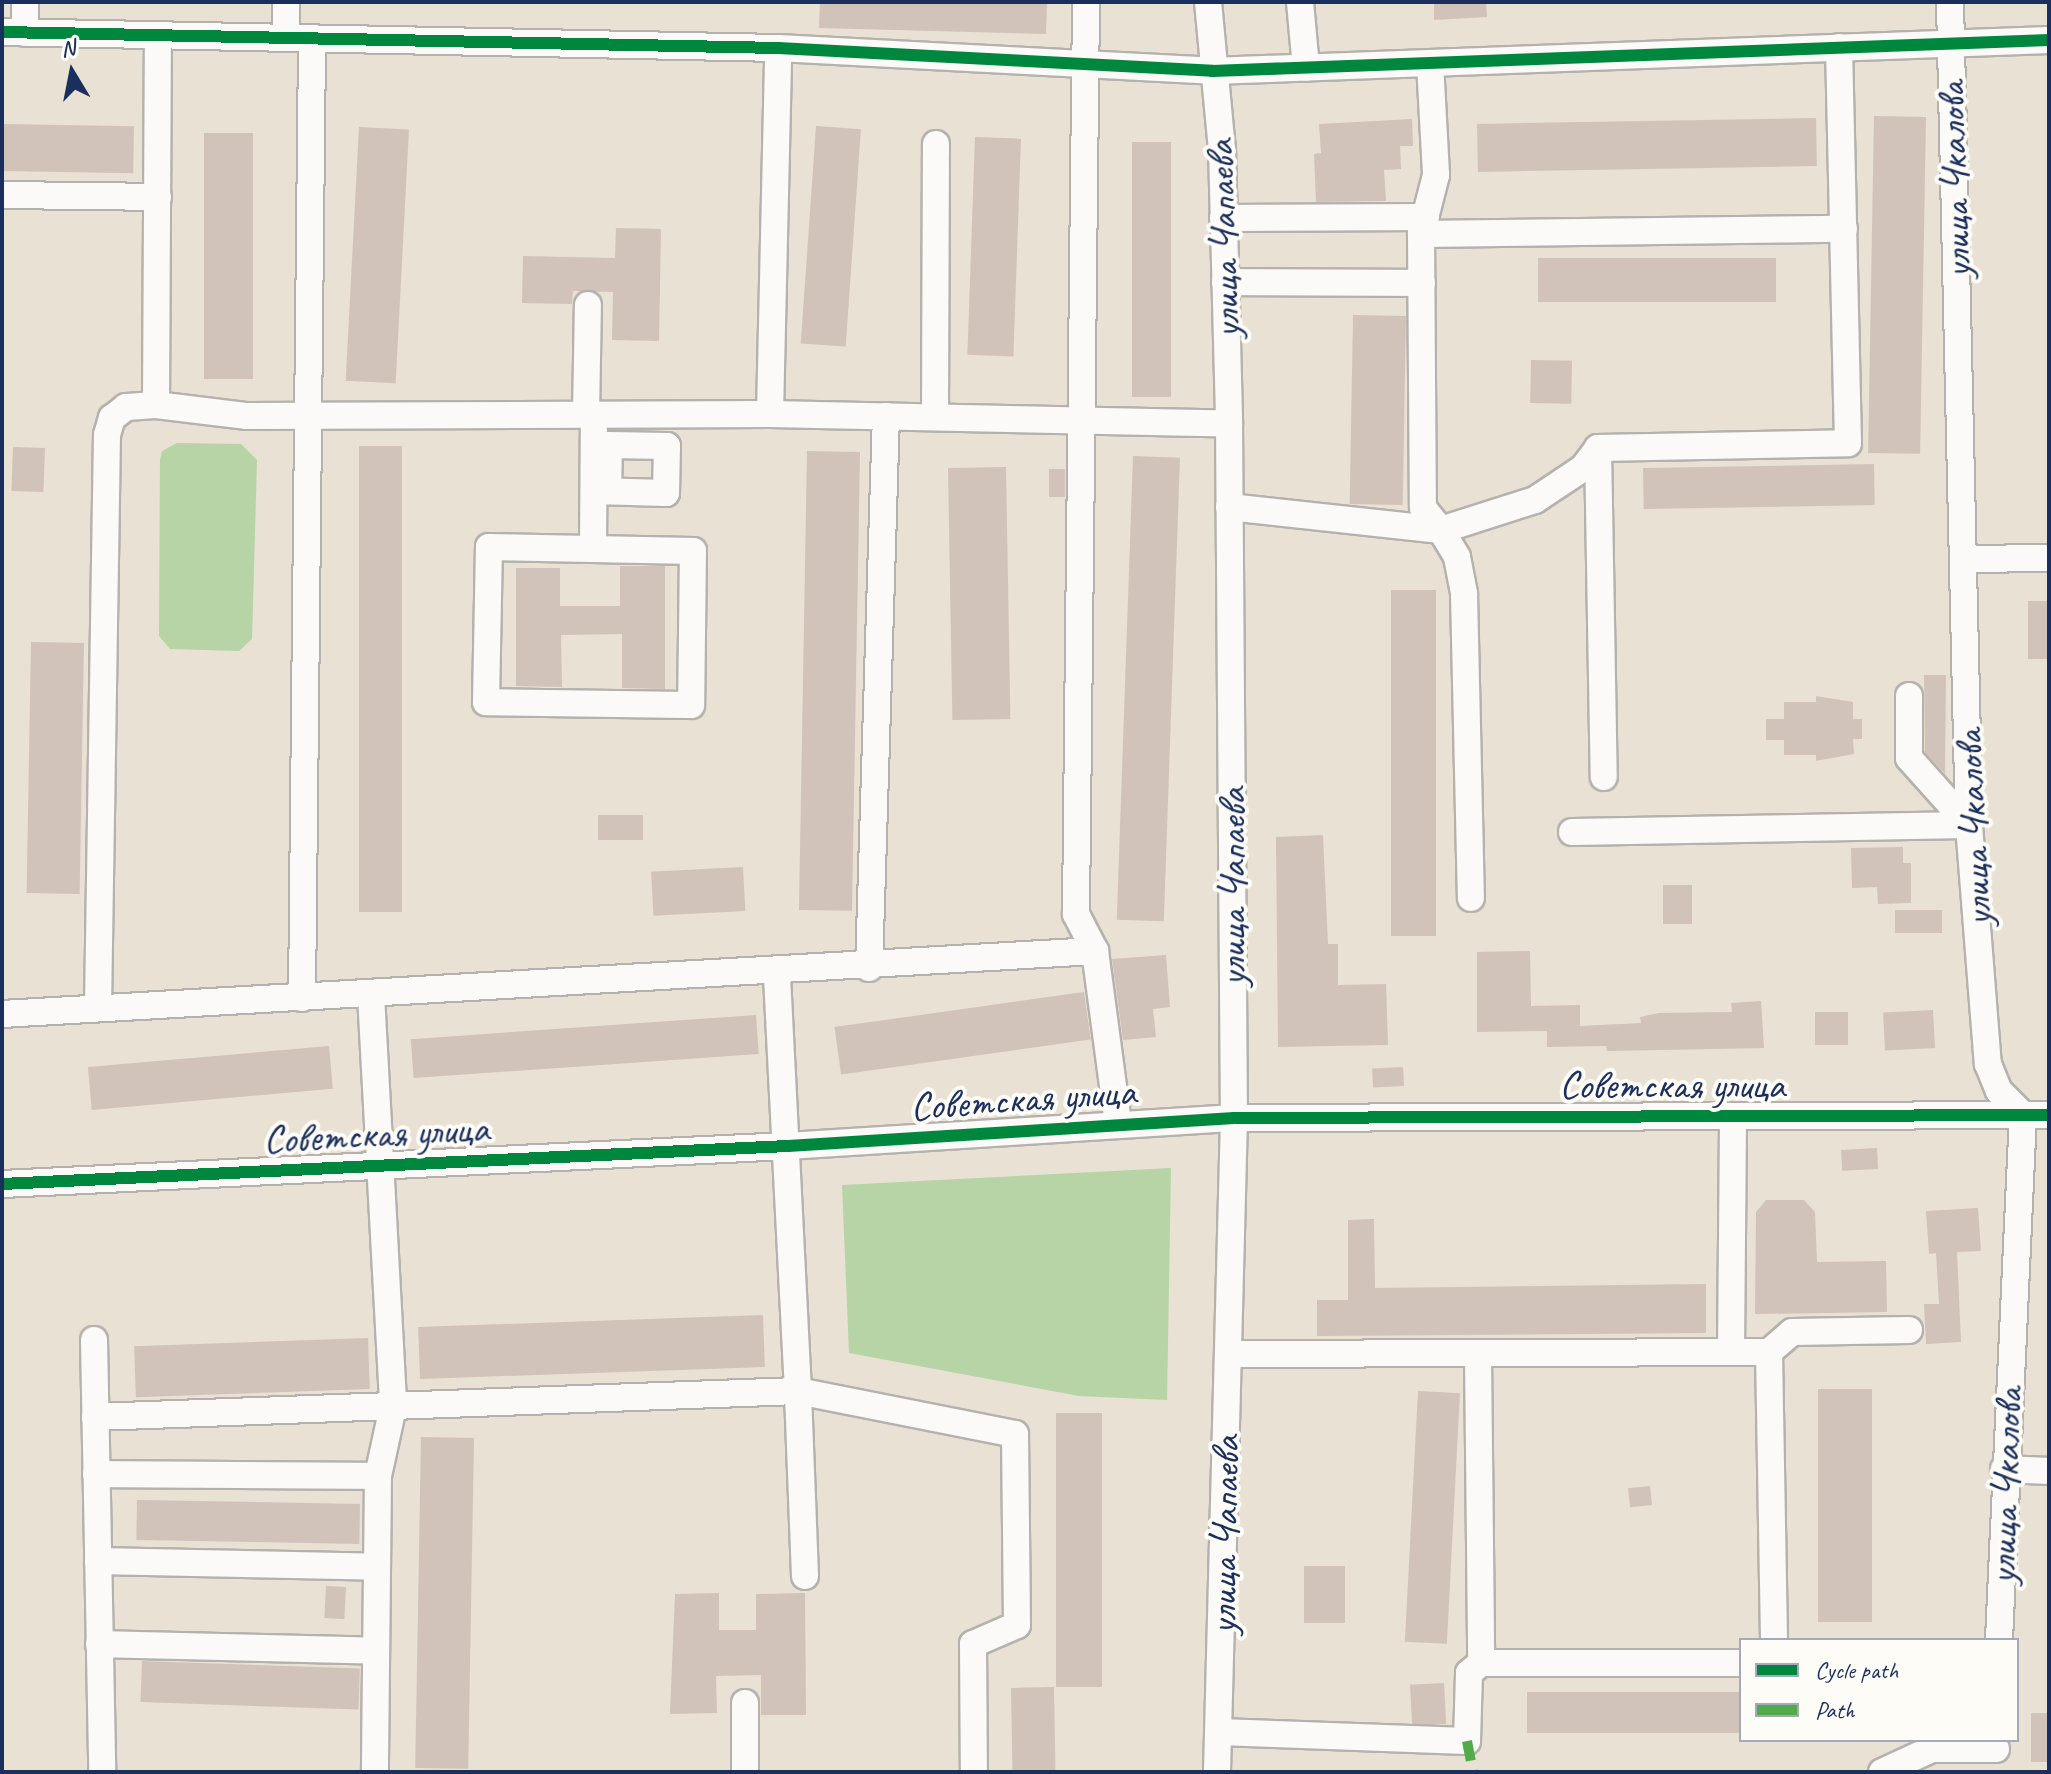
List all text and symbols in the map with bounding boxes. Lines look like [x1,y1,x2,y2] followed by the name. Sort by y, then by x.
[32,32,112,112] north arrow
[59,33,77,63] text: N
[1927,82,1981,278] street label: улица Чкалова
[1196,139,1250,339] street label: улица Чапаева
[1944,729,2002,927] street label: улица Чкалова
[1208,788,1256,986] street label: улица Чапаева
[1557,1061,1787,1109] street label: Советская улица
[907,1067,1139,1131] street label: Советская улица
[260,1104,492,1164] street label: Советская улица
[1978,1388,2032,1584] street label: улица Чкалова
[1198,1435,1250,1635] street label: улица Чапаева
[1739,1638,2019,1742] legend
[1815,1655,1898,1685] text: Cycle path
[1815,1695,1855,1725] text: Path

